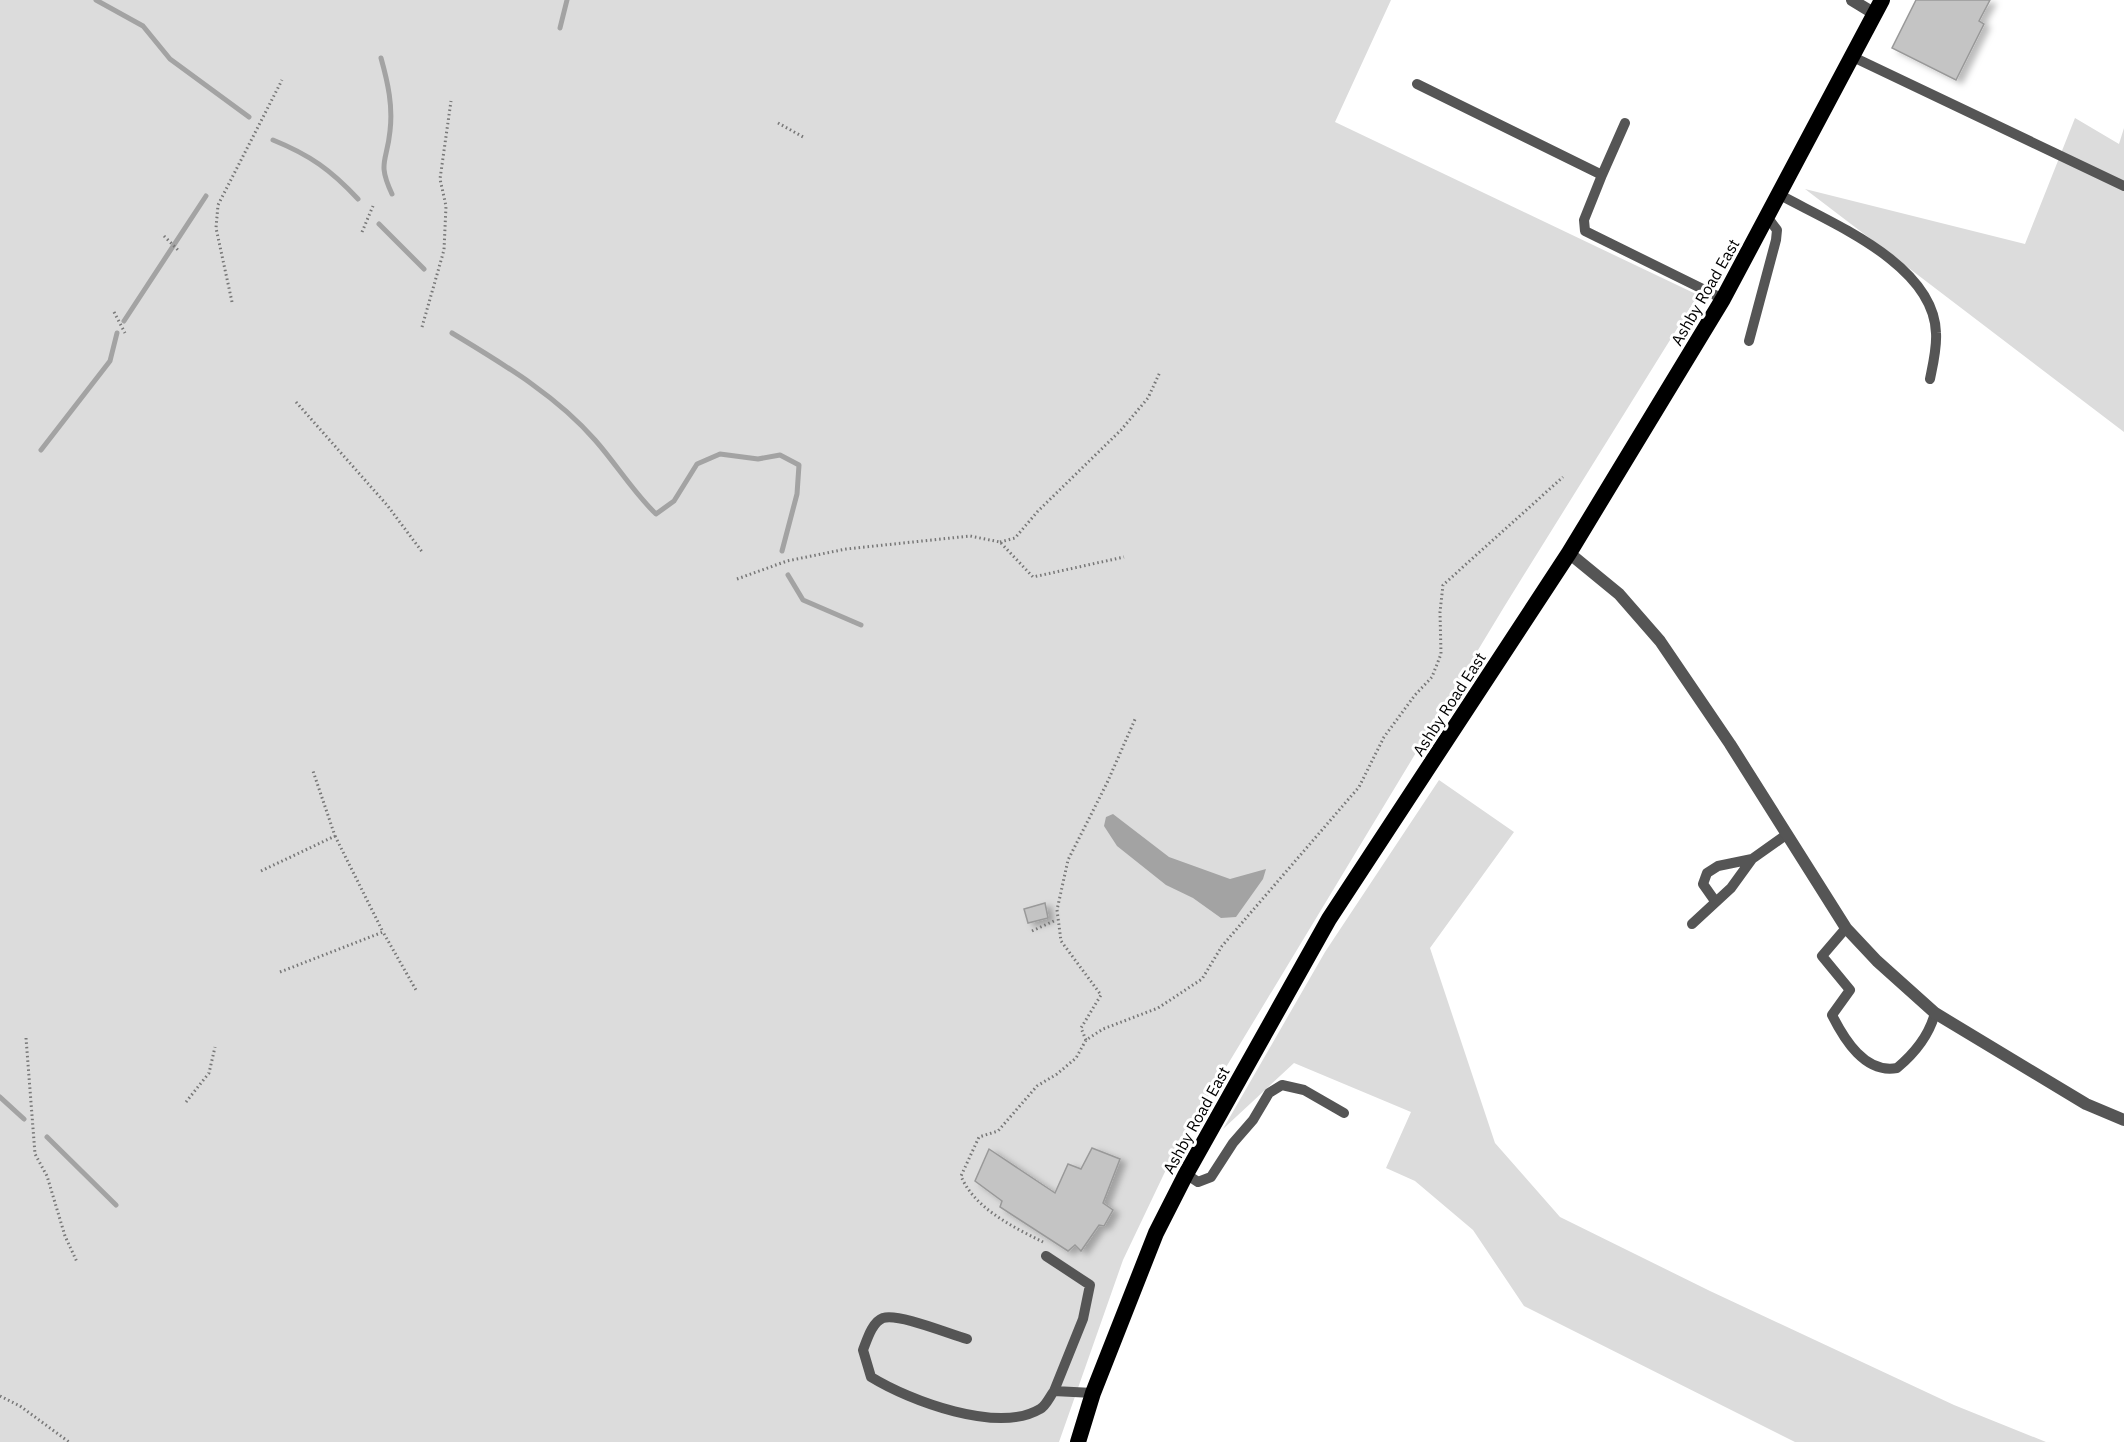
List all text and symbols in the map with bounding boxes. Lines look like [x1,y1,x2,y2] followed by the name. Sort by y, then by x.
[1666,235,1744,349] street label: Ashby Road East
[1408,648,1490,760] street label: Ashby Road East
[1158,1063,1234,1177] street label: Ashby Road East

